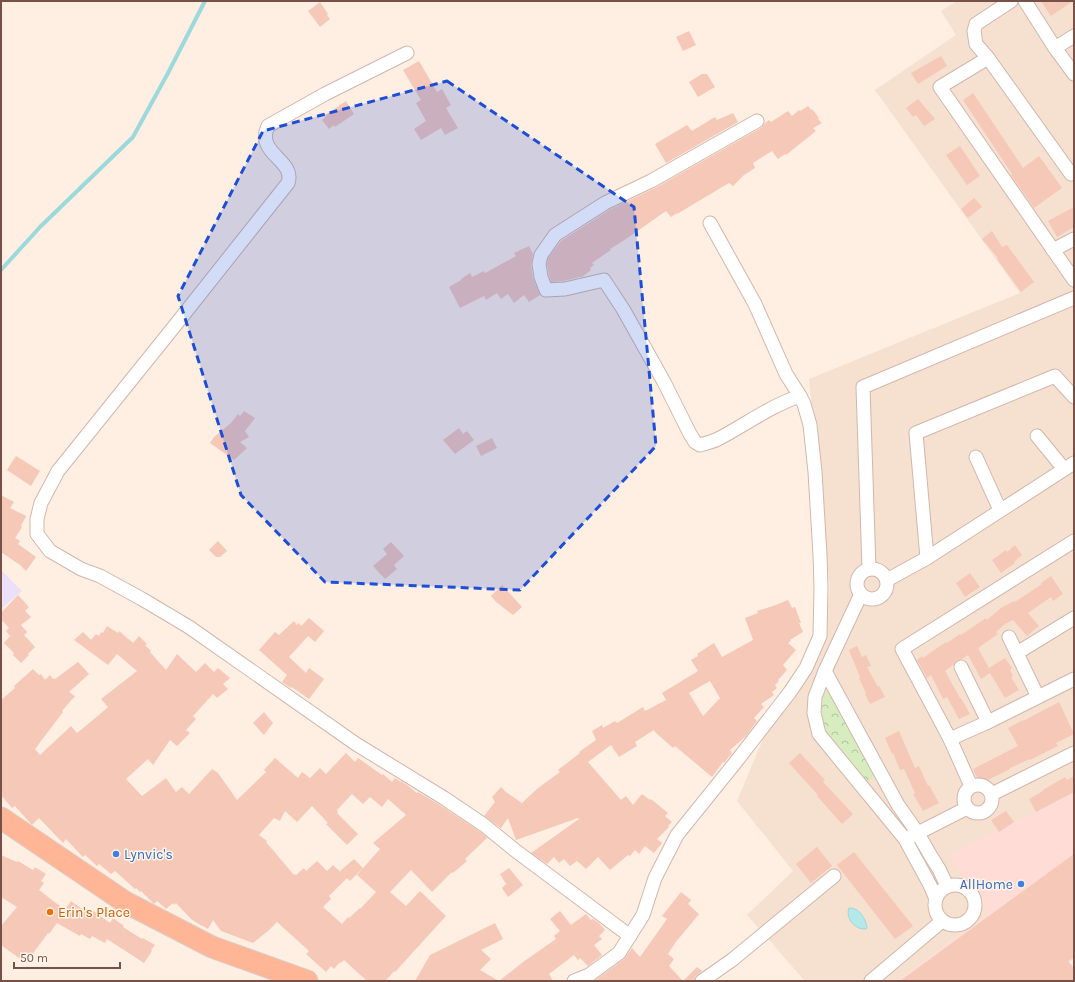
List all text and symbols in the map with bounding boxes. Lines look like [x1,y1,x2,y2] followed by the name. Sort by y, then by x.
[124,846,173,863] place label: Lynvic's
[111,849,121,859] marker: Lynvic's
[960,876,1013,893] place label: AllHome
[1016,879,1026,889] marker: AllHome
[58,904,130,921] place label: Erin's Place
[45,907,55,917] marker: Erin's Place
[14,944,120,970] scale bar
[20,951,48,965] text: 50 m

